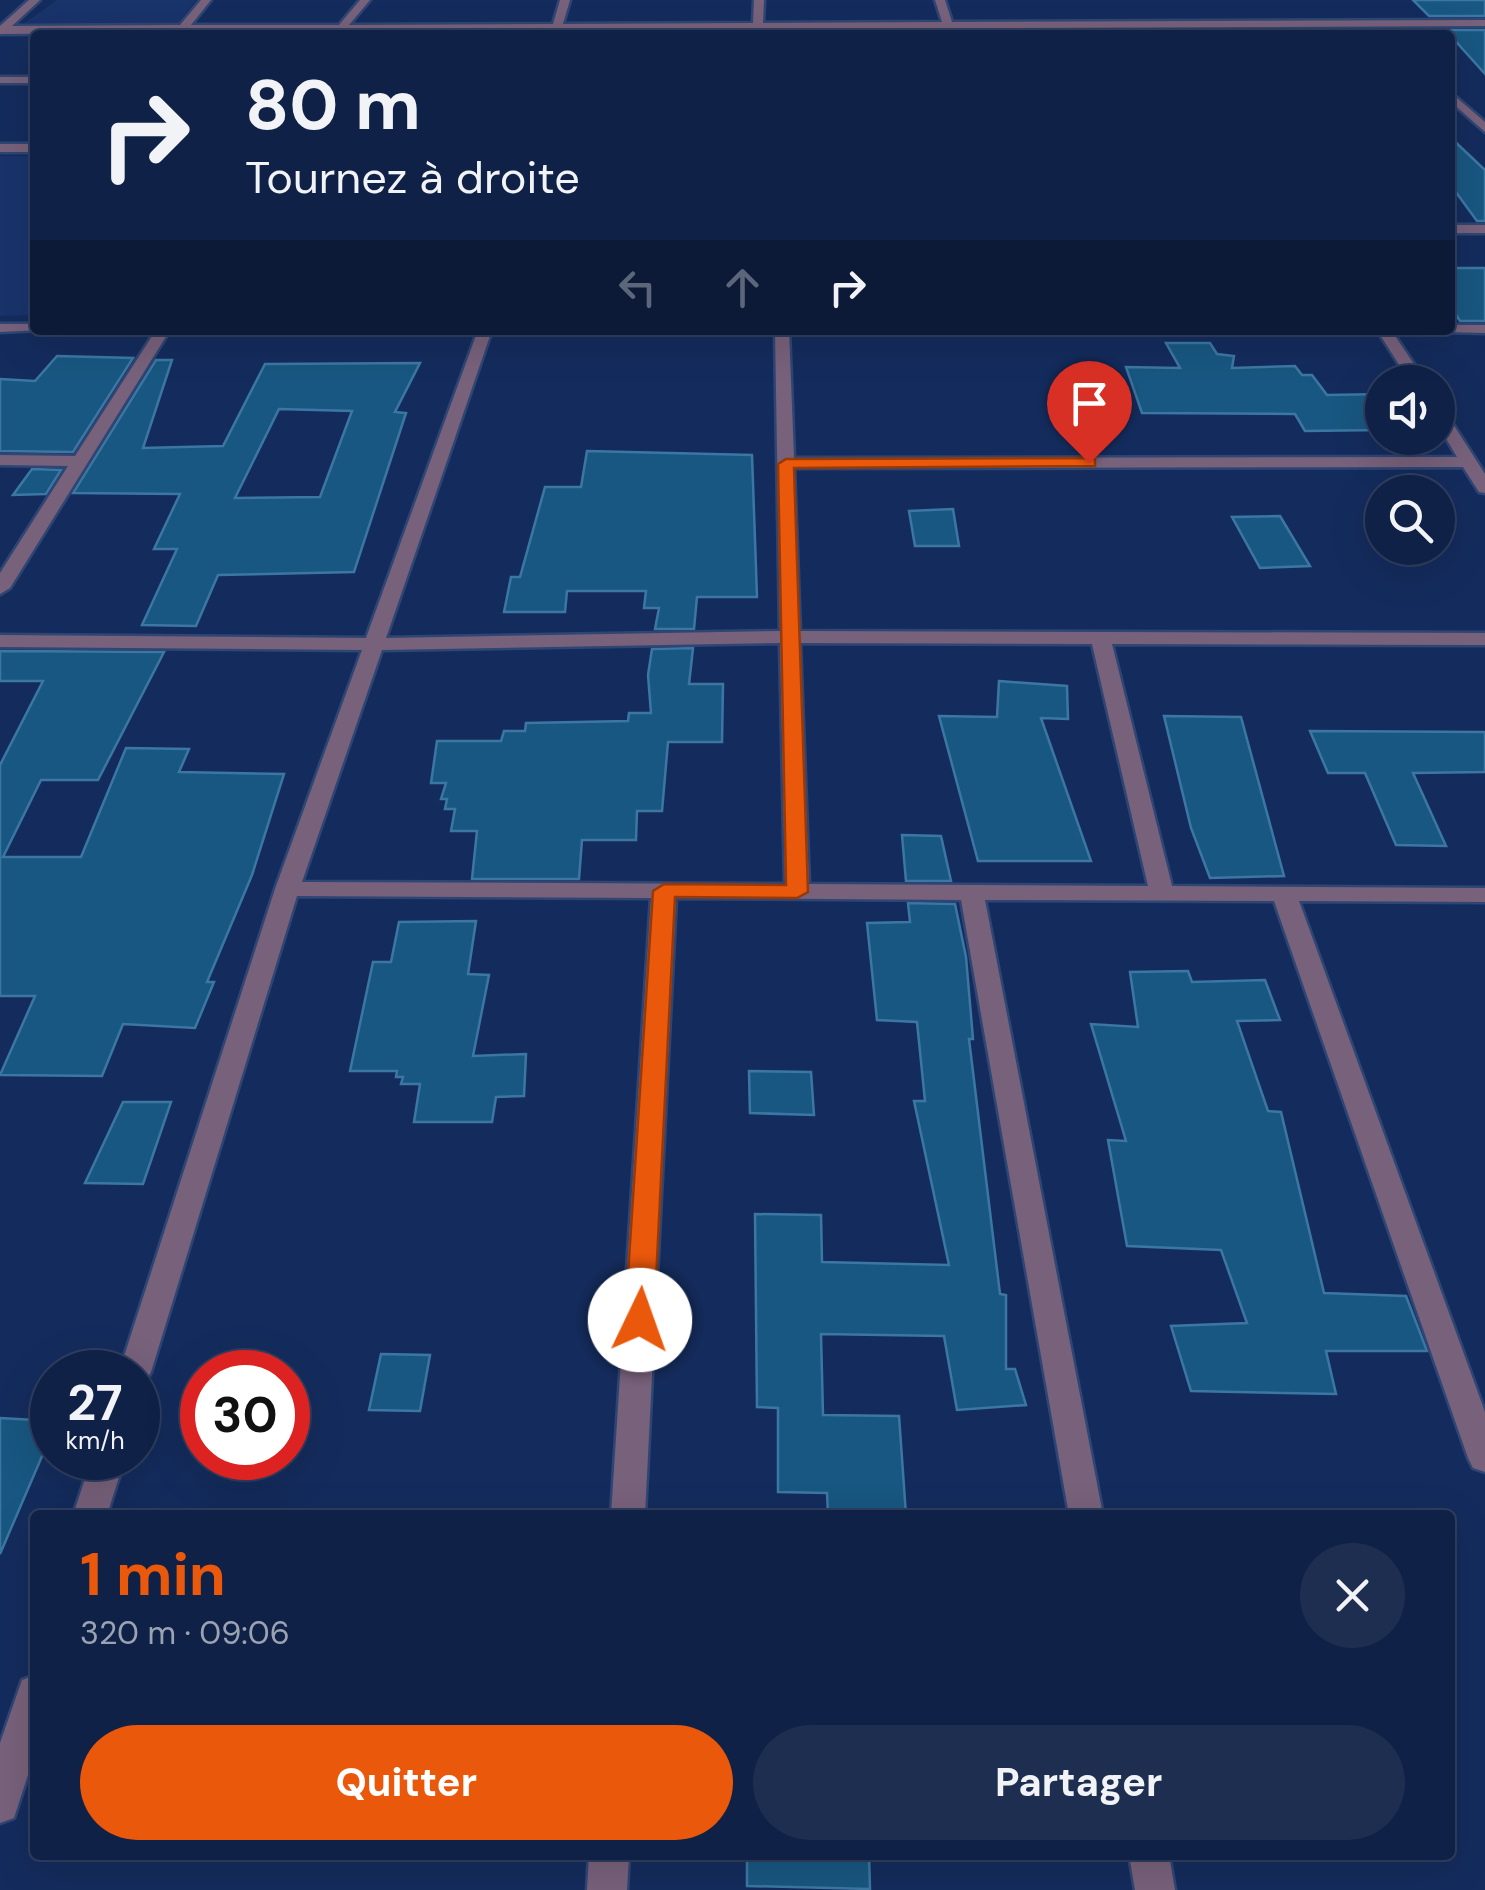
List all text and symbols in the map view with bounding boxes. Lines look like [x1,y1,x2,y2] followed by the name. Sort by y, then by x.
[245,60,421,151] text: 80 m
[80,70,210,200] icon: right
[245,148,580,207] text: Tournez à droite
[610,260,665,315] icon: left
[715,260,770,315] icon: ahead
[820,260,875,315] icon: right
[1047,361,1132,464] pin
[1365,365,1455,565] map controls
[1365,365,1455,455] button: sound
[1062,376,1117,431] icon: arrive
[1365,475,1455,565] button: search
[588,1268,692,1372] position arrow
[180,1350,310,1480] speed limit sign: 30
[67,1370,123,1436] text: 27
[65,1424,125,1457] text: km/h
[80,1535,226,1614] text: 1 min
[1300,1543,1405,1648] button: close
[80,1612,290,1654] text: 320 m · 09:06
[80,1725,733,1840] button: Quitter
[753,1725,1405,1840] button: Partager

